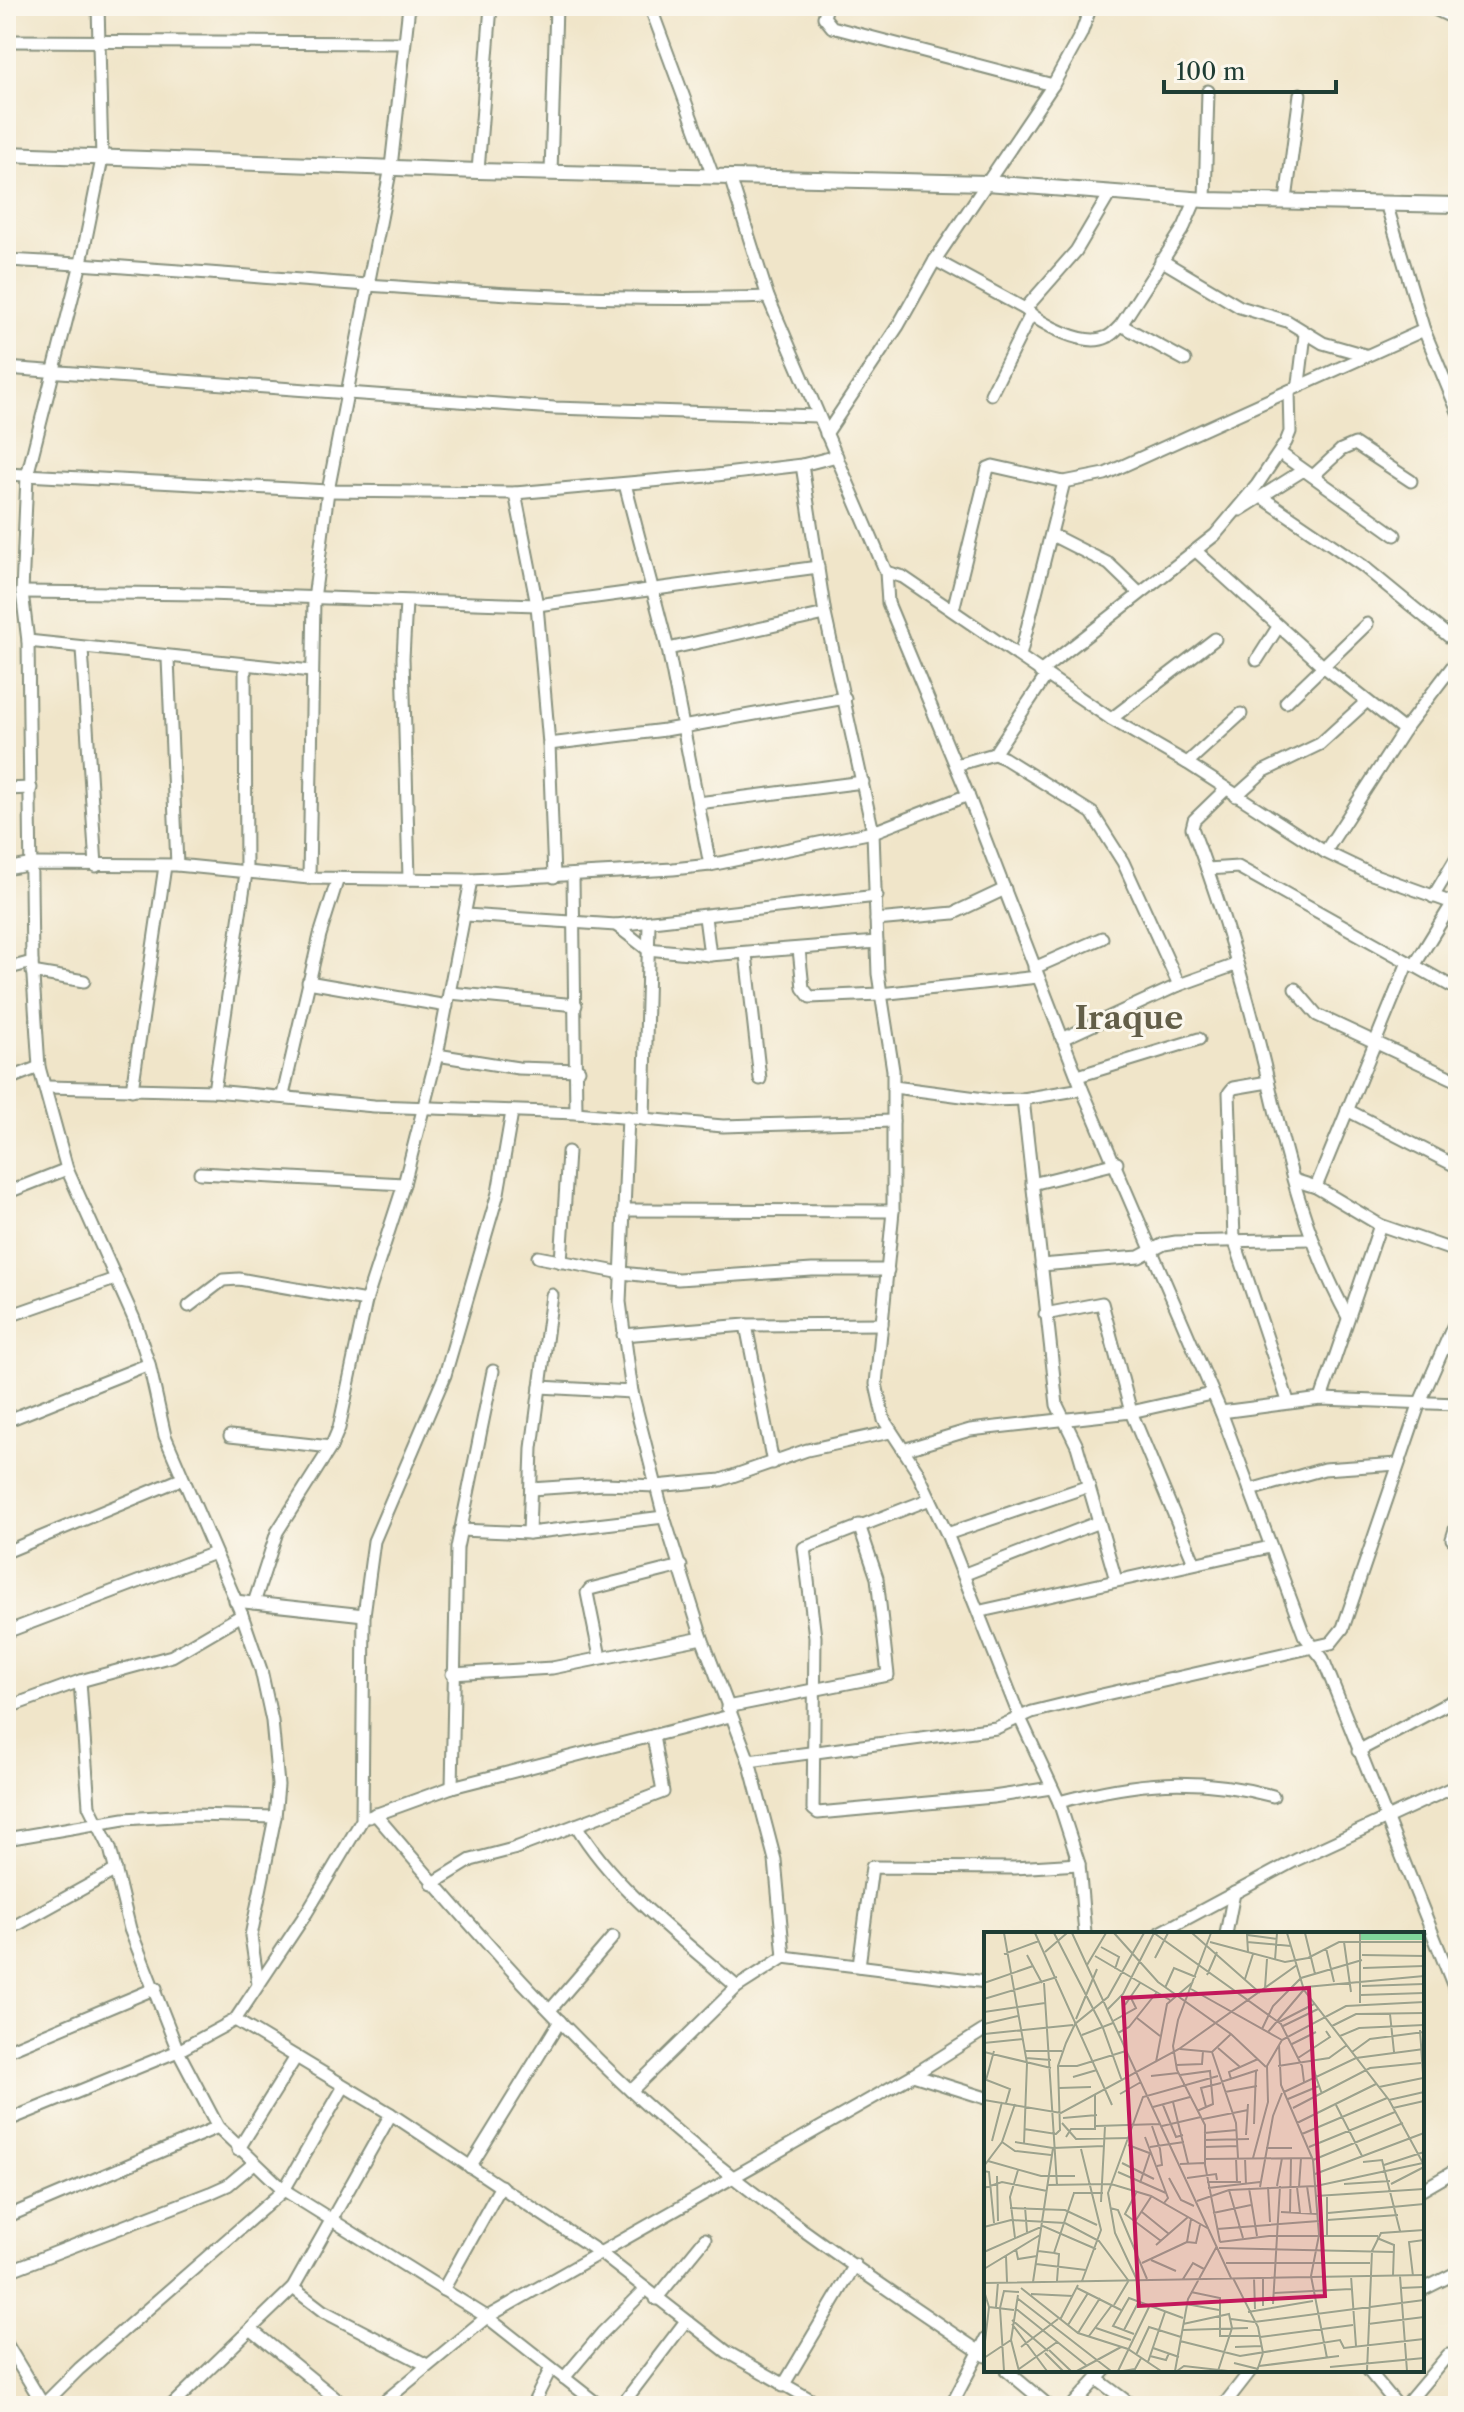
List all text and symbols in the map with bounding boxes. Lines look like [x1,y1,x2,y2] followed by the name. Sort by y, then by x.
[1164,44,1336,94] scale bar
[1176,57,1245,86] text: 100 m
[1075,998,1183,1037] district label: Iraque
[984,1932,1424,2372] inset map

